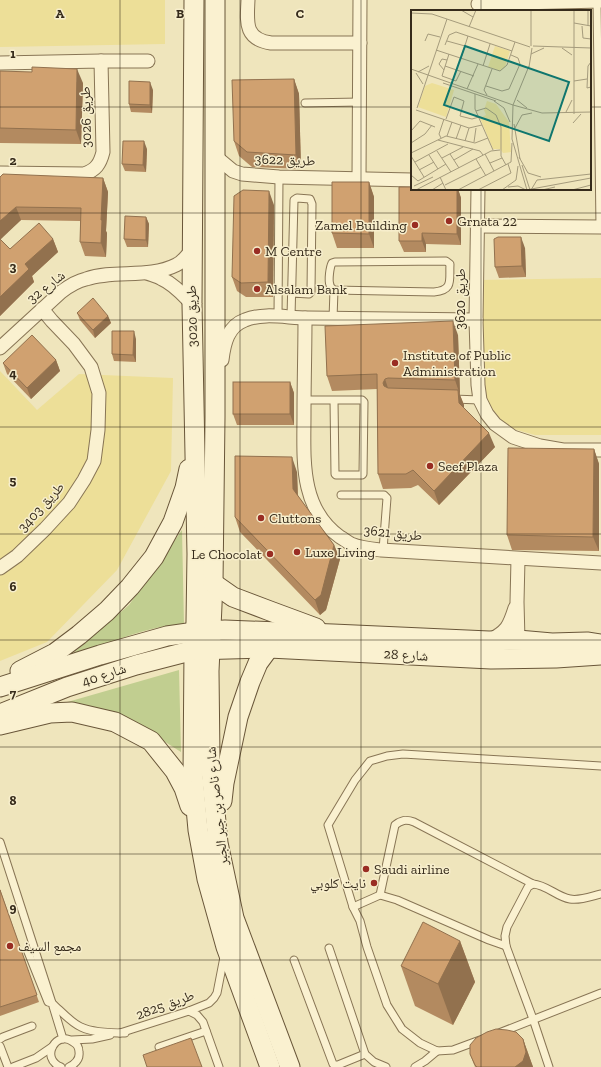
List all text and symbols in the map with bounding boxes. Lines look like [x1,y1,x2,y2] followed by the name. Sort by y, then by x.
[56,6,65,21] text: A
[176,6,184,21] text: B
[296,6,304,21] text: C
[411,10,591,190] inset map
[10,46,16,61] text: 1
[77,86,96,148] street label: طريق 3026
[254,150,316,171] street label: طريق 3622
[10,153,17,168] text: 2
[457,213,517,230] place label: Grnata 22
[444,216,454,226] marker: Grnata 22
[315,217,407,234] place label: Zamel Building
[410,220,420,230] marker: Zamel Building
[265,243,322,260] place label: M Centre
[252,246,262,256] marker: M Centre
[10,259,17,274] text: 3
[23,267,69,308] street label: شارع 32
[452,268,470,330] street label: طريق 3620
[265,281,348,298] place label: Alsalam Bank
[252,284,262,294] marker: Alsalam Bank
[183,285,202,347] street label: طريق 3020
[403,347,511,380] place label: Institute of Public Administration
[390,358,400,368] marker: Institute of Public Administration
[9,366,17,381] text: 4
[438,458,498,475] place label: Seef Plaza
[425,461,435,471] marker: Seef Plaza
[10,473,17,488] text: 5
[14,479,69,536] street label: طريق 3403
[269,510,321,527] place label: Cluttons
[256,513,266,523] marker: Cluttons
[363,521,423,546] street label: طريق 3621
[305,544,376,561] place label: Luxe Living
[191,546,263,563] place label: Le Chocolat
[292,547,302,557] marker: Luxe Living
[265,549,275,559] marker: Le Chocolat
[10,579,17,594] text: 6
[383,645,429,666] street label: شارع 28
[80,660,129,691] street label: شارع 40
[10,686,17,701] text: 7
[202,746,233,867] street label: شارع ناصر بن جبر الجبر
[9,793,17,808] text: 8
[374,861,450,878] place label: Saudi airline
[361,864,371,874] marker: Saudi airline
[310,875,366,894] place label: نايت كلوبي
[369,878,379,888] marker: نايت كلوبي
[10,900,17,915] text: 9
[18,938,81,956] place label: مجمع السيف
[5,941,15,951] marker: مجمع السيف
[133,987,197,1024] street label: طريق 2825

